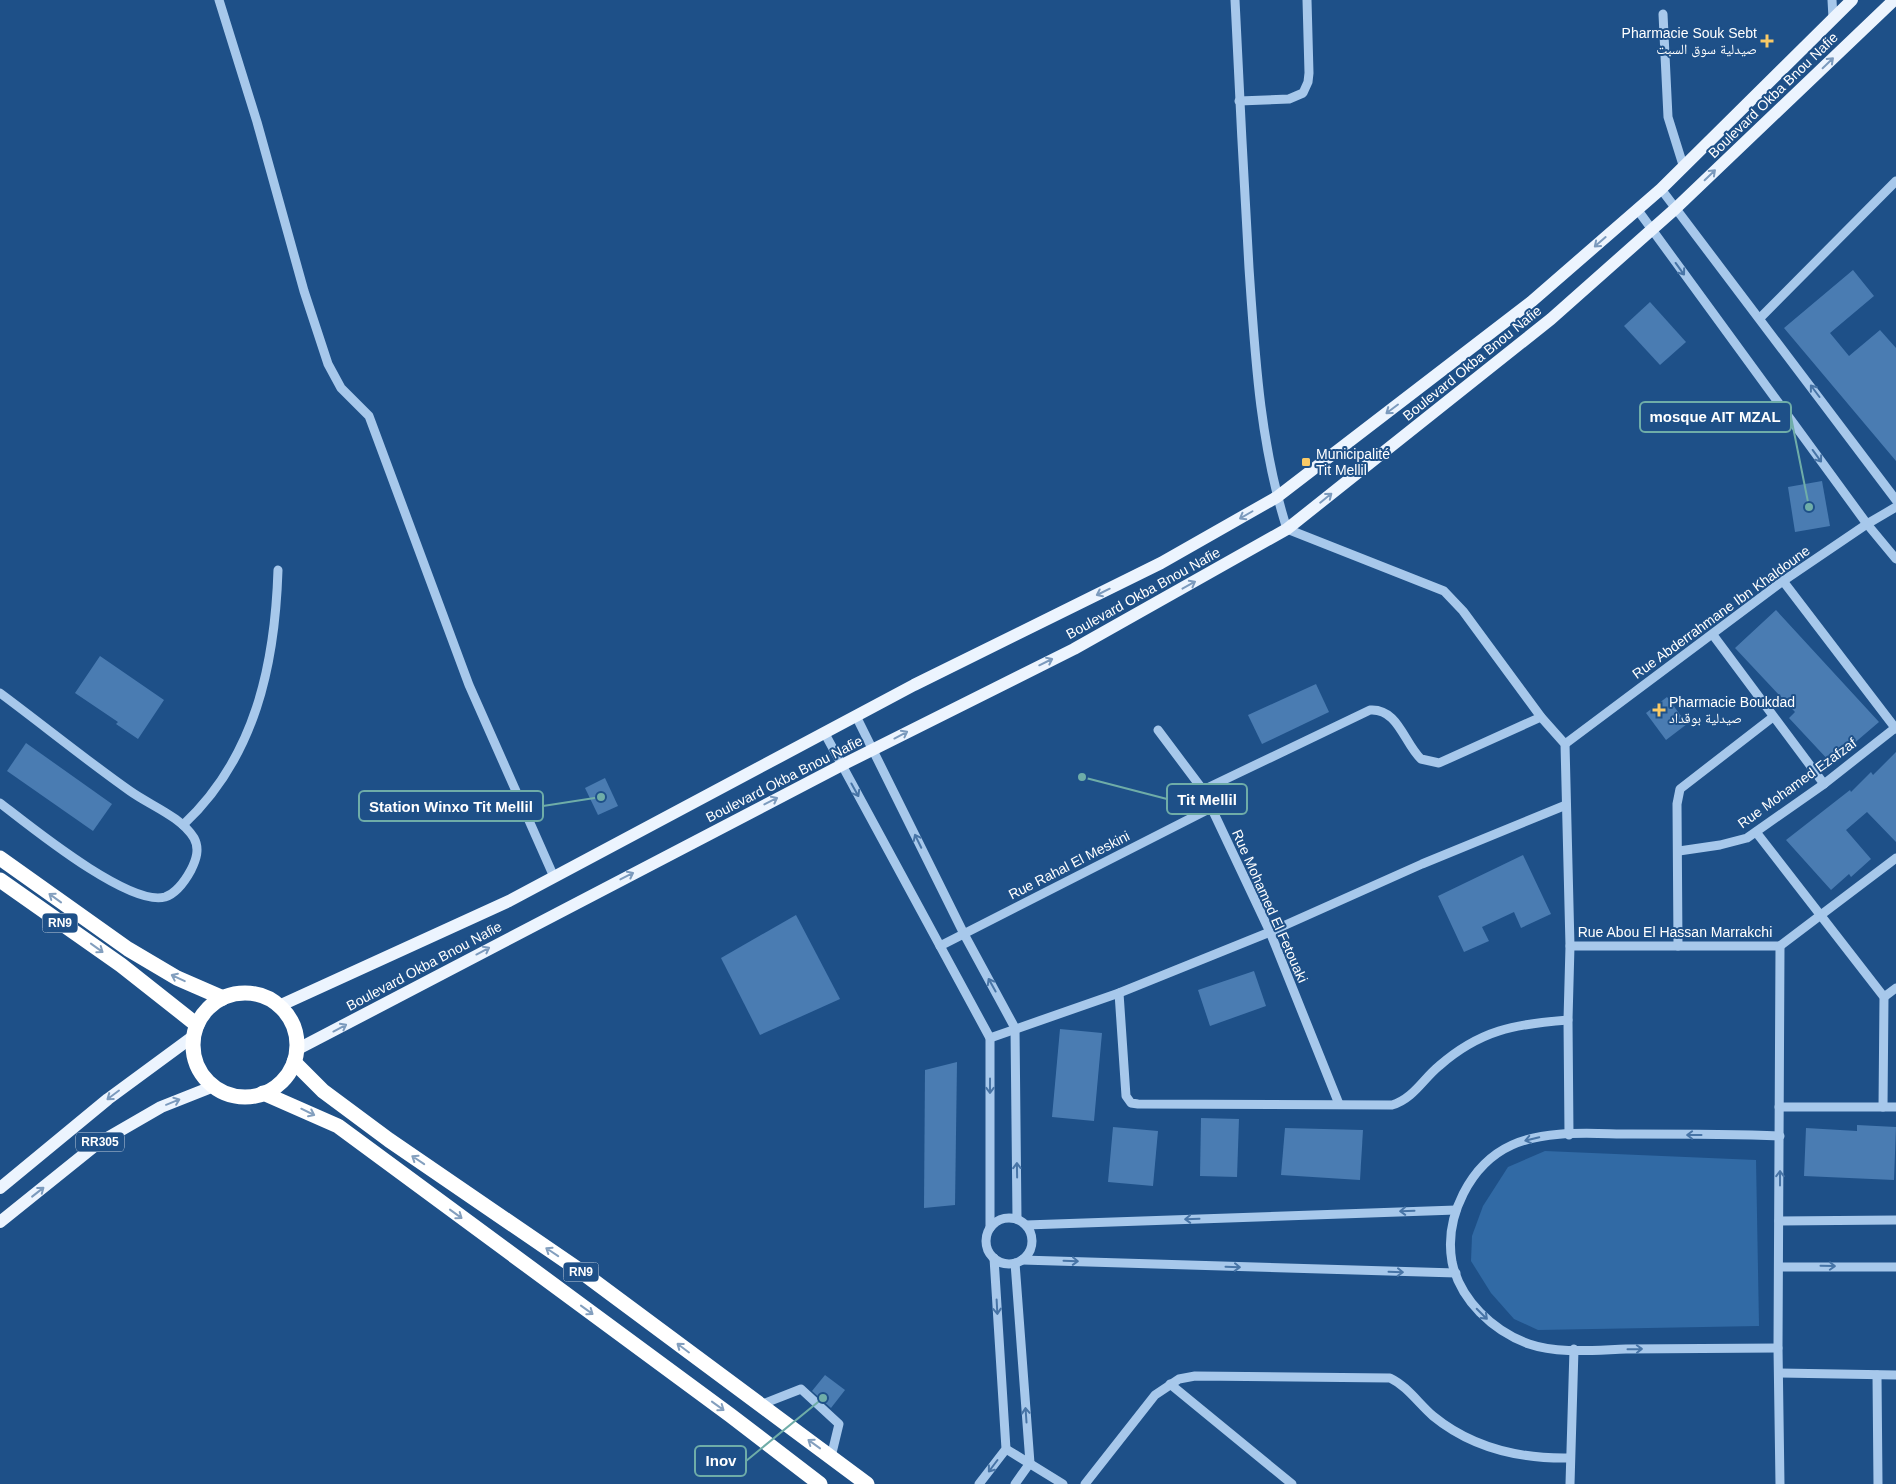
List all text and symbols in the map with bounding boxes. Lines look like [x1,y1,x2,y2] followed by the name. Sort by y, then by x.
[1622,25,1757,58] place label: Pharmacie Souk Sebt صيدلية سوق السبت
[1705,29,1841,161] street label: Boulevard Okba Bnou Nafie
[1761,35,1773,47] marker: Pharmacie Souk Sebt صيدلية سوق السبت
[1821,57,1834,69] one-way arrow
[1704,169,1716,181] one-way arrow
[1594,236,1607,247] one-way arrow
[1675,262,1685,276] one-way arrow
[1400,302,1545,424] street label: Boulevard Okba Bnou Nafie
[1809,385,1820,398] one-way arrow
[1640,402,1791,432] callout: mosque AIT MZAL
[1385,404,1399,414] one-way arrow
[1649,408,1781,425] text: mosque AIT MZAL
[1316,446,1390,478] place label: Municipalité Tit Mellil
[1812,449,1822,463] one-way arrow
[1300,456,1312,468] marker: Municipalité Tit Mellil
[1319,493,1332,504] one-way arrow
[1239,510,1254,520] one-way arrow
[1629,542,1813,682] street label: Rue Abderrahmane Ibn Khaldoune
[1063,544,1223,642] street label: Boulevard Okba Bnou Nafie
[1181,579,1196,589] one-way arrow
[1096,587,1111,597] one-way arrow
[1039,657,1054,667] one-way arrow
[1669,694,1795,727] place label: Pharmacie Boukdad صيدلية بوقداد
[1653,704,1665,716] marker: Pharmacie Boukdad صيدلية بوقداد
[894,730,908,740] one-way arrow
[703,732,865,826] street label: Boulevard Okba Bnou Nafie
[1735,735,1859,831] street label: Rue Mohamed Ezafzaf
[850,783,860,798] one-way arrow
[1167,784,1247,814] callout: Tit Mellil
[359,791,543,821] callout: Station Winxo Tit Mellil
[1177,791,1237,808] text: Tit Mellil
[764,796,778,806] one-way arrow
[369,798,533,815] text: Station Winxo Tit Mellil
[1006,827,1132,903] street label: Rue Rahal El Meskini
[1229,827,1311,985] street label: Rue Mohamed El Fetouaki
[913,834,922,849] one-way arrow
[619,871,634,880] one-way arrow
[48,893,62,903] one-way arrow
[42,914,78,932] road number: RN9
[344,918,505,1014] street label: Boulevard Okba Bnou Nafie
[1578,924,1772,940] street label: Rue Abou El Hassan Marrakchi
[90,943,103,954] one-way arrow
[475,946,490,956] one-way arrow
[171,973,186,982] one-way arrow
[987,978,997,993] one-way arrow
[332,1023,347,1033] one-way arrow
[985,1078,995,1094] one-way arrow
[106,1090,120,1100] one-way arrow
[165,1097,180,1106] one-way arrow
[300,1108,315,1117] one-way arrow
[1686,1130,1702,1139] one-way arrow
[76,1132,124,1152] road number: RR305
[1524,1135,1540,1144] one-way arrow
[411,1155,425,1165] one-way arrow
[1012,1163,1022,1179] one-way arrow
[1775,1171,1784,1187] one-way arrow
[32,1186,45,1197] one-way arrow
[1400,1206,1416,1216] one-way arrow
[449,1208,462,1219] one-way arrow
[1185,1214,1201,1224] one-way arrow
[545,1247,559,1257] one-way arrow
[1063,1257,1079,1266] one-way arrow
[1819,1261,1835,1271] one-way arrow
[564,1262,598,1282] road number: RN9
[1225,1262,1241,1272] one-way arrow
[1387,1268,1403,1277] one-way arrow
[993,1299,1002,1315] one-way arrow
[580,1305,594,1315] one-way arrow
[1476,1308,1488,1320] one-way arrow
[676,1343,690,1353] one-way arrow
[1626,1344,1643,1354] one-way arrow
[711,1401,725,1411] one-way arrow
[1022,1407,1031,1423] one-way arrow
[808,1439,821,1450] one-way arrow
[695,1446,746,1476] callout: Inov
[706,1452,737,1469] text: Inov
[988,1459,998,1473] one-way arrow

